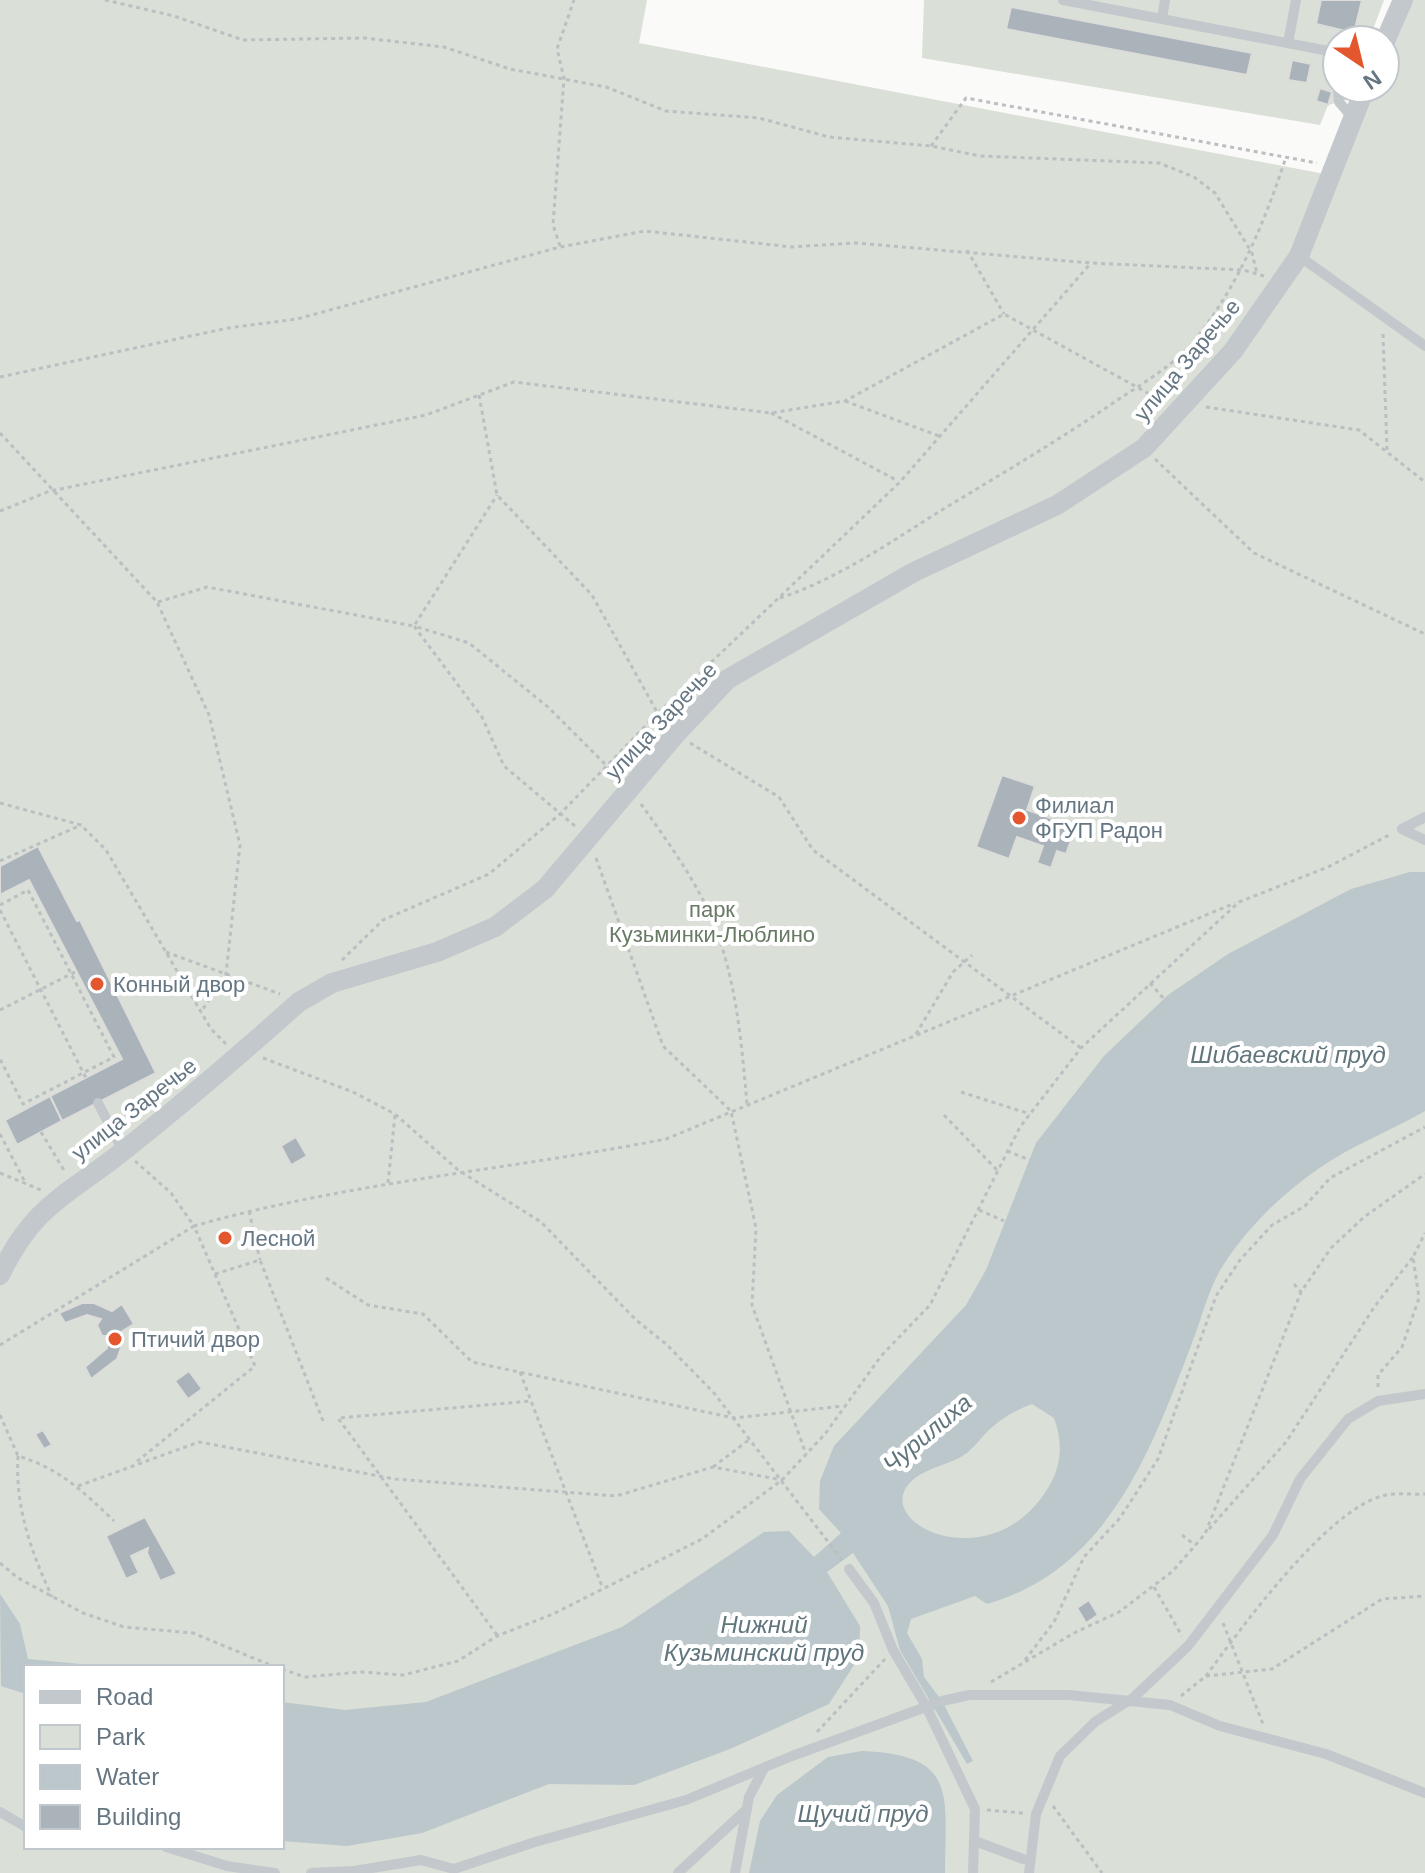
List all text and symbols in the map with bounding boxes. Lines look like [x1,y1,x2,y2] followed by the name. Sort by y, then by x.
[1321,24,1401,104] north arrow
[1359,65,1386,95] text: N
[1129,294,1245,426] street label: улица Заречье
[600,657,722,785] street label: улица Заречье
[1035,793,1163,843] place label: Филиал ФГУП Радон
[1010,809,1028,827] marker: Филиал ФГУП Радон
[609,897,815,947] park label: парк Кузьминки-Люблино
[113,972,245,997] place label: Конный двор
[88,975,106,993] marker: Конный двор
[1190,1041,1386,1068] water label: Шибаевский пруд
[67,1053,201,1165] street label: улица Заречье
[241,1226,315,1251] place label: Лесной
[216,1229,234,1247] marker: Лесной
[131,1327,260,1352] place label: Птичий двор
[106,1330,124,1348] marker: Птичий двор
[877,1388,977,1478] water label: Чурилиха
[664,1611,864,1666] water label: Нижний Кузьминский пруд
[24,1665,284,1849] legend
[96,1683,153,1710] text: Road
[96,1723,146,1750] text: Park
[96,1763,159,1790] text: Water
[797,1800,929,1827] water label: Щучий пруд
[96,1803,181,1830] text: Building

